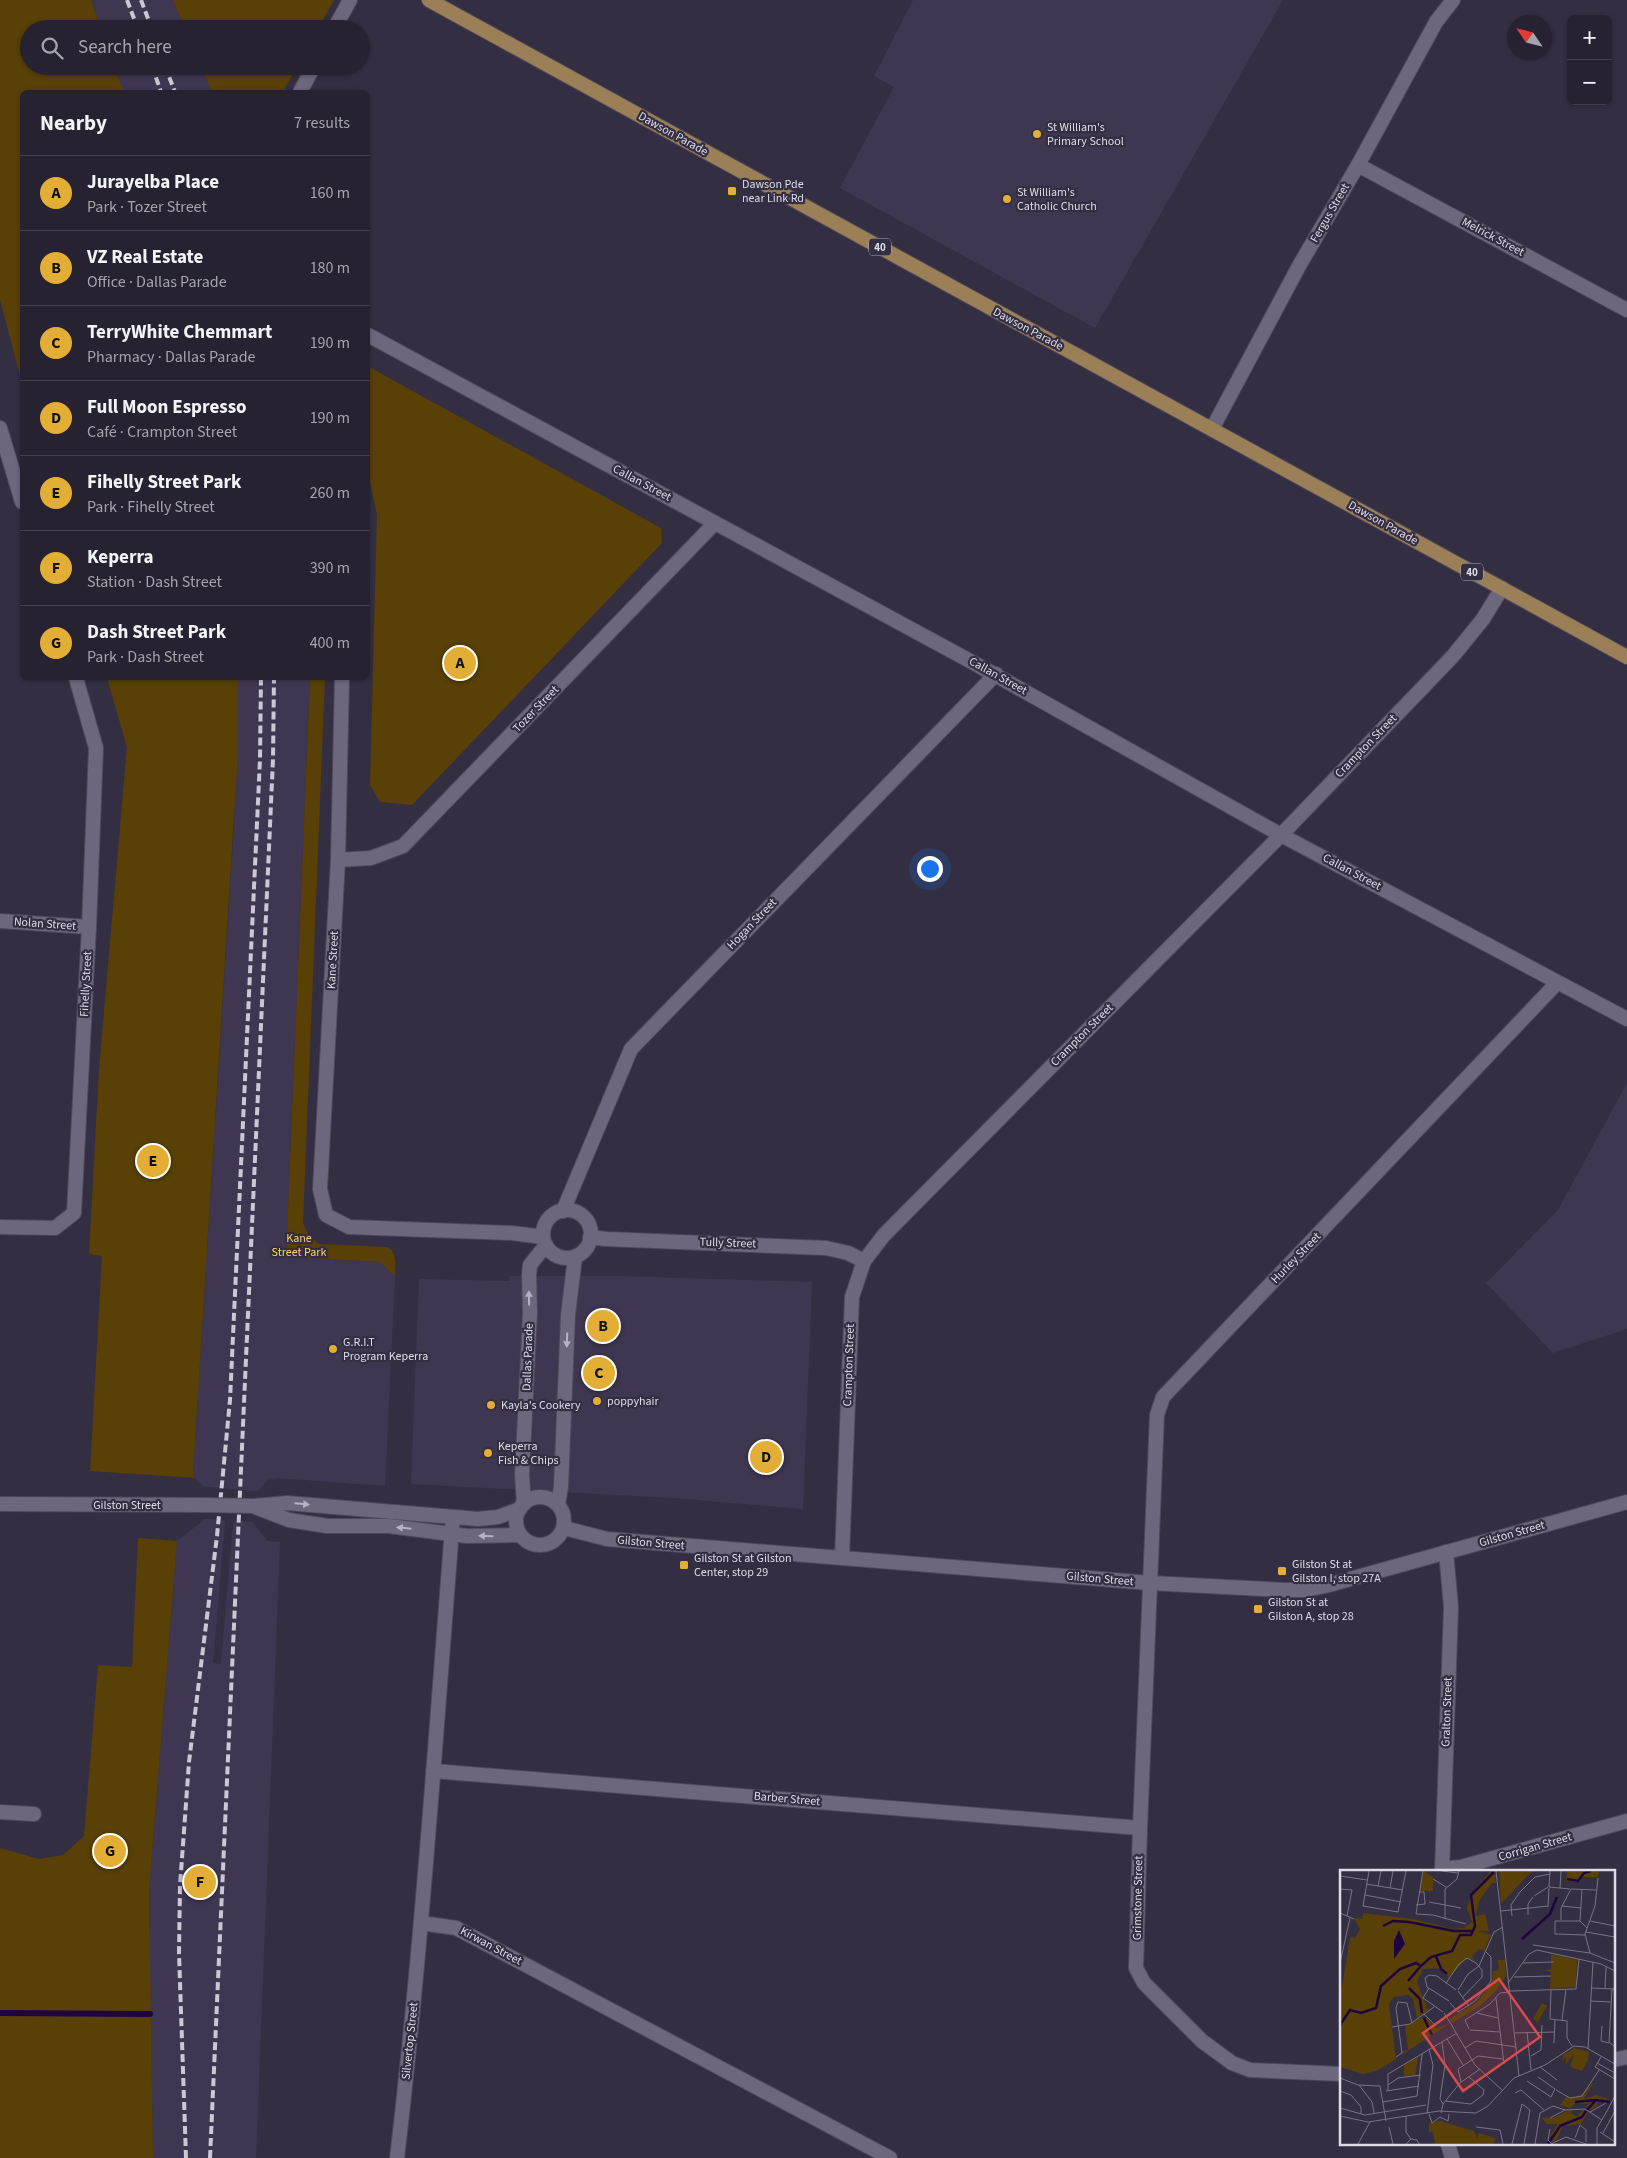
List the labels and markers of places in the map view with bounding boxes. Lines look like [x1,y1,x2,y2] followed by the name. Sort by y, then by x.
[1047,119,1124,150] place label: St William's Primary School
[1031,128,1043,140] marker: St William's Primary School
[742,176,804,207] place label: Dawson Pde near Link Rd
[1017,184,1097,215] place label: St William's Catholic Church
[726,185,738,197] marker: Dawson Pde near Link Rd
[1001,193,1013,205] marker: St William's Catholic Church
[444,644,476,682] pin: A
[137,1142,169,1180] pin: E
[587,1307,619,1345] pin: B
[343,1334,428,1365] place label: G.R.I.T Program Keperra
[327,1343,339,1355] marker: G.R.I.T Program Keperra
[583,1354,615,1392] pin: C
[607,1393,660,1410] place label: poppyhair
[591,1395,603,1407] marker: poppyhair
[501,1397,581,1414] place label: Kayla's Cookery
[485,1399,497,1411] marker: Kayla's Cookery
[498,1438,559,1469] place label: Keperra Fish & Chips
[750,1438,782,1476] pin: D
[482,1447,494,1459] marker: Keperra Fish & Chips
[694,1550,792,1581] place label: Gilston St at Gilston Center, stop 29
[1292,1556,1381,1587] place label: Gilston St at Gilston I, stop 27A
[678,1559,690,1571] marker: Gilston St at Gilston Center, stop 29
[1276,1565,1288,1577] marker: Gilston St at Gilston I, stop 27A
[1268,1594,1354,1625] place label: Gilston St at Gilston A, stop 28
[1252,1603,1264,1615] marker: Gilston St at Gilston A, stop 28
[94,1832,126,1870] pin: G
[184,1863,216,1901] pin: F

